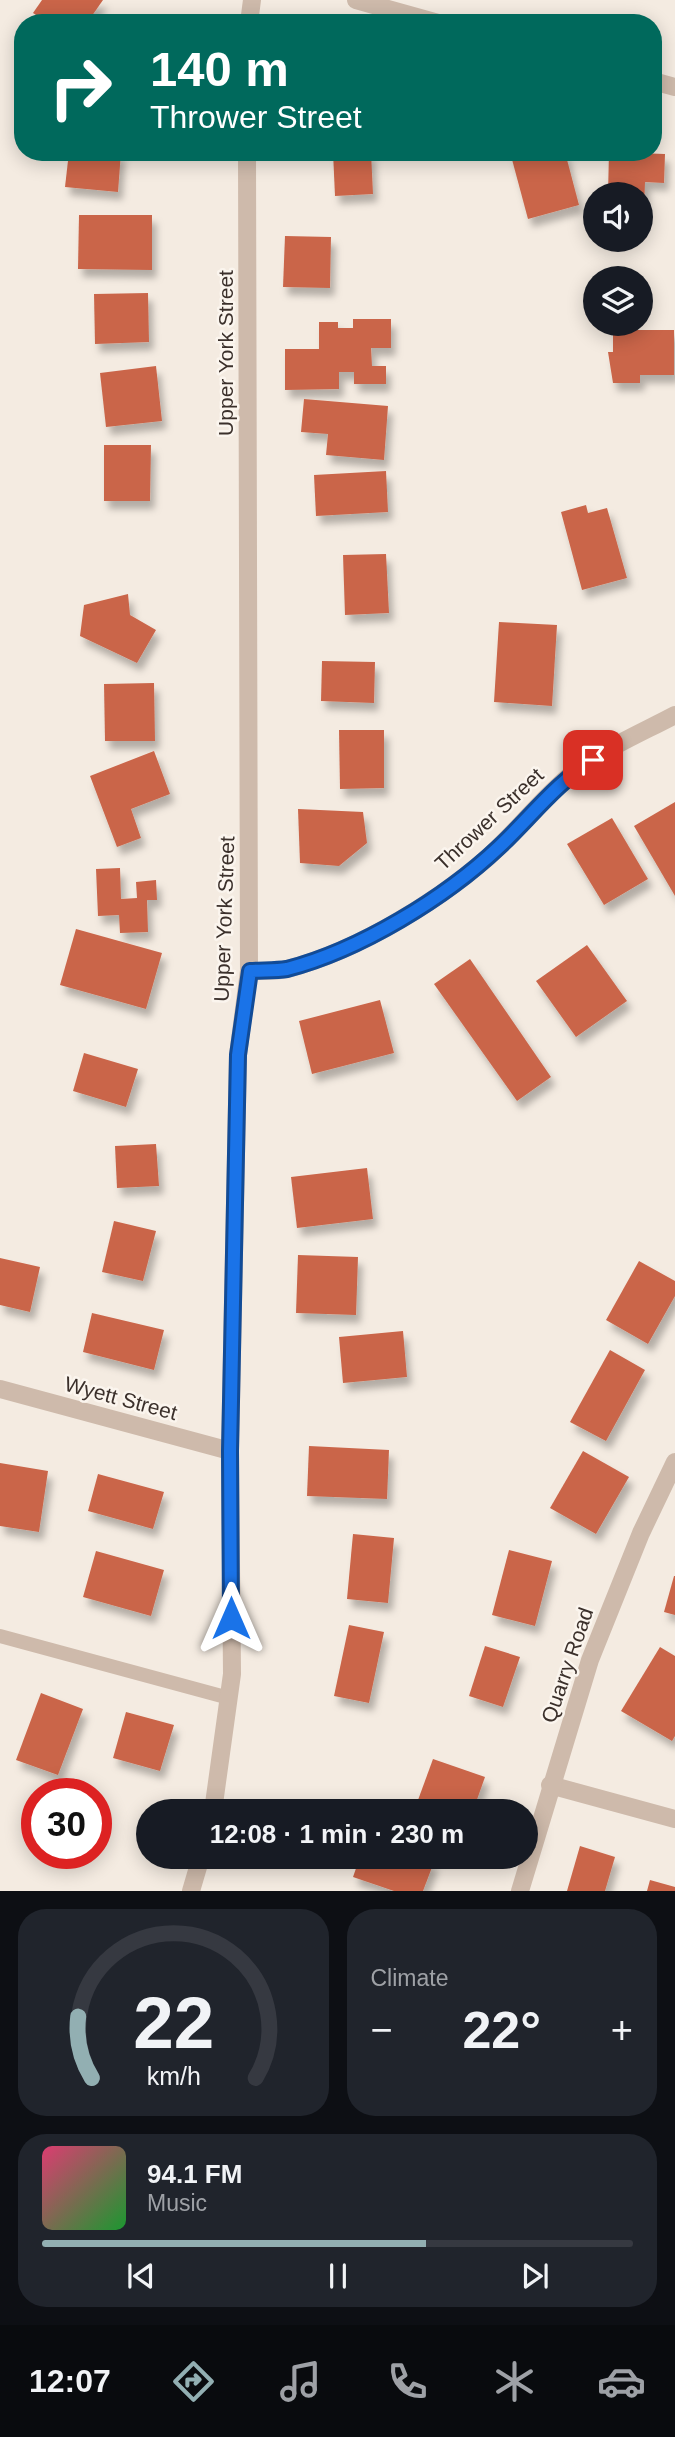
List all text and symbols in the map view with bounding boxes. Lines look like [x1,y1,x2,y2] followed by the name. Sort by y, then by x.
[35,42,126,133] icon: right
[150,42,289,96] text: 140 m
[150,99,362,135] text: Thrower Street
[583,182,653,336] map controls
[583,182,653,252] button: sound
[583,266,653,336] button: layers
[214,270,237,436] street label: Upper York Street
[563,730,623,790] pin
[574,741,612,779] icon: arrive
[430,763,548,875] street label: Thrower Street
[210,836,238,1002] street label: Upper York Street
[62,1372,180,1424] street label: Wyett Street
[194,1581,268,1655] position arrow
[537,1604,597,1726] street label: Quarry Road
[21,1778,112,1869] speed limit sign: 30
[210,1819,464,1849] text: 12:08 · 1 min · 230 m
[371,1965,448,1991] text: Climate
[133,1983,214,2064] text: 22
[462,2001,541,2059] text: 22°
[371,2009,393,2051] text: −
[611,2009,633,2051] text: +
[146,2062,200,2090] text: km/h
[147,2159,242,2189] text: 94.1 FM
[147,2190,207,2216] text: Music
[122,2257,160,2295] icon: previous
[319,2257,357,2295] icon: pause
[516,2257,554,2295] icon: next
[169,2357,218,2406] icon: directions
[276,2357,325,2406] icon: music
[383,2357,432,2406] icon: phone
[490,2357,539,2406] icon: climate
[597,2357,646,2406] icon: car
[29,2363,111,2399] text: 12:07

